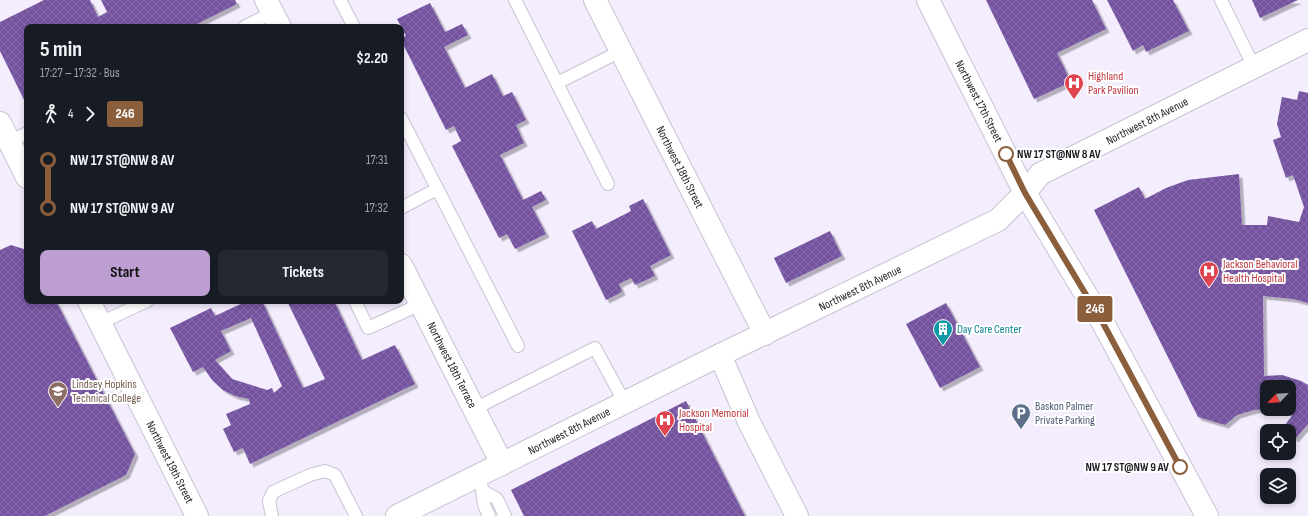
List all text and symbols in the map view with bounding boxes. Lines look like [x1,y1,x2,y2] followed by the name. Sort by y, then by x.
[40,36,82,63] text: 5 min
[356,49,388,68] text: $2.20
[951,58,1006,145] street label: Northwest 17th Street
[40,65,120,81] text: 17:27 – 17:32 · Bus
[1088,69,1139,98] place label: Highland Park Pavilion
[1063,72,1085,100] hospital icon: Highland Park Pavilion
[1104,94,1191,149] street label: Northwest 8th Avenue
[40,103,62,125] icon: walk
[79,103,101,125] icon: forward
[115,105,135,122] text: 246
[68,106,73,122] text: 4
[652,124,707,211] street label: Northwest 18th Street
[998,146,1014,162] marker: NW 17 ST@NW 8 AV
[1017,147,1101,162] place label: NW 17 ST@NW 8 AV
[70,151,174,170] text: NW 17 ST@NW 8 AV
[366,152,388,168] text: 17:31
[70,199,174,218] text: NW 17 ST@NW 9 AV
[365,200,388,216] text: 17:32
[40,250,210,296] button: Start
[218,250,388,296] button: Tickets
[1222,257,1297,286] place label: Jackson Behavioral Health Hospital
[1198,260,1220,288] hospital icon: Jackson Behavioral Health Hospital
[816,262,904,315] street label: Northwest 8th Avenue
[1072,296,1118,322] line badge: 246
[1085,300,1105,317] text: 246
[932,318,954,346] building icon: Day Care Center
[423,320,480,411] street label: Northwest 18th Terrace
[957,322,1022,337] place label: Day Care Center
[72,377,141,406] place label: Lindsey Hopkins Technical College
[47,380,69,408] school or university icon: Lindsey Hopkins Technical College
[1260,380,1296,416] north arrow
[1260,380,1296,504] map controls
[1035,399,1095,428] place label: Baskon Palmer Private Parking
[1010,402,1032,430] parking icon: Baskon Palmer Private Parking
[526,404,613,459] street label: Northwest 8th Avenue
[678,406,749,435] place label: Jackson Memorial Hospital
[654,409,676,437] hospital icon: Jackson Memorial Hospital
[142,419,197,506] street label: Northwest 19th Street
[1260,424,1296,460] button: locate
[1172,459,1188,475] marker: NW 17 ST@NW 9 AV
[1085,460,1169,475] place label: NW 17 ST@NW 9 AV
[1260,468,1296,504] button: layers

